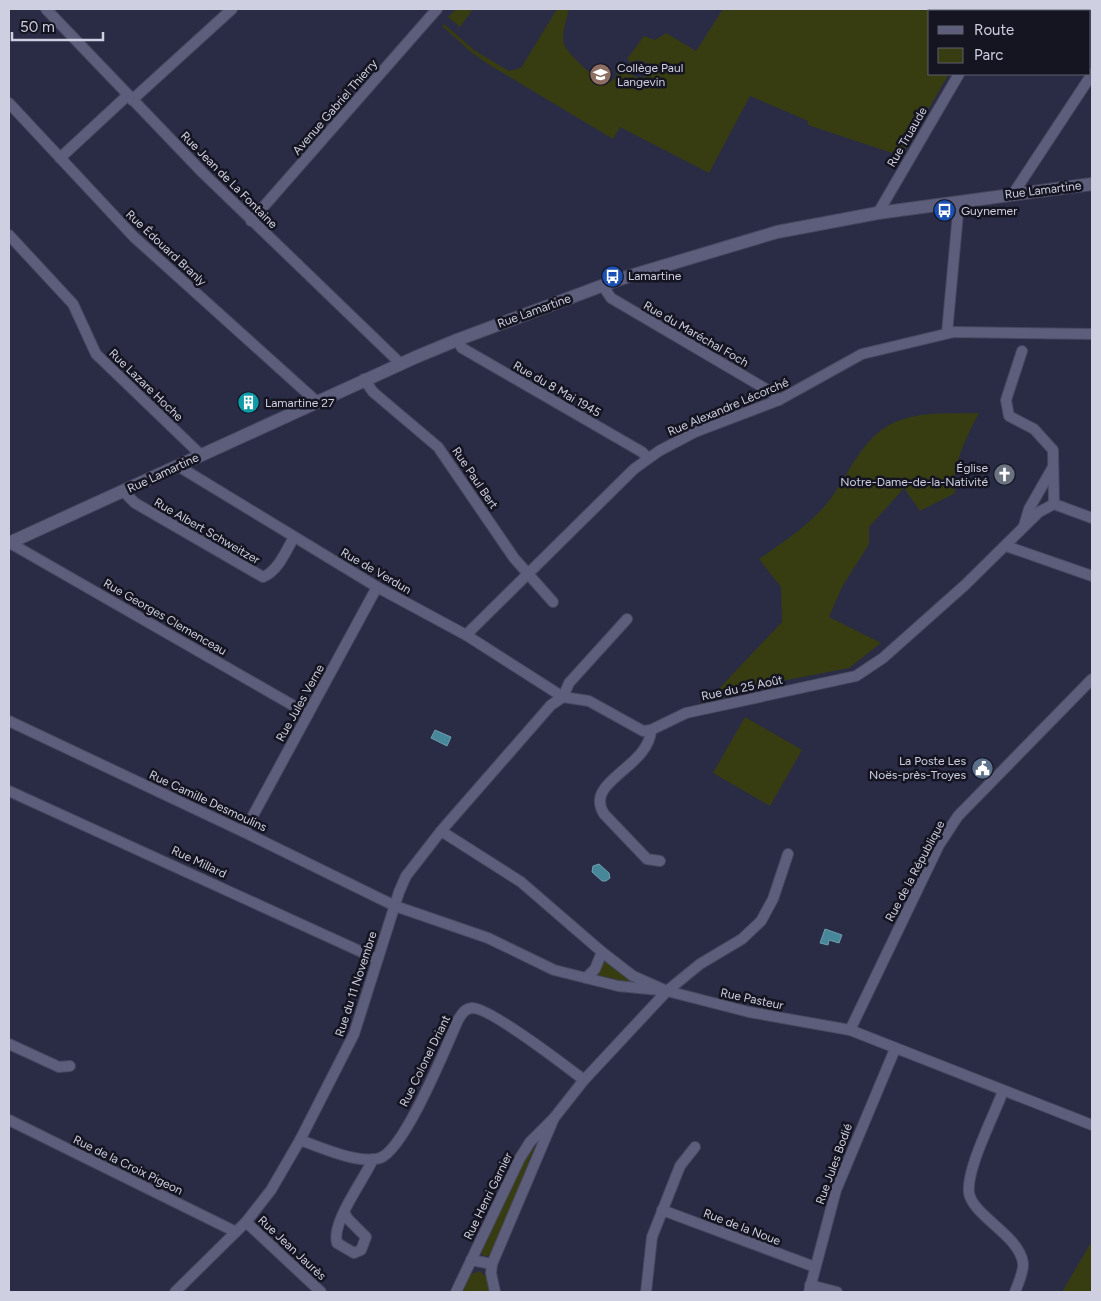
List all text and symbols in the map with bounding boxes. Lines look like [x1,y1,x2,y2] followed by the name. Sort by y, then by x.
[12,10,104,42] scale bar
[928,10,1091,75] legend
[20,18,55,36] text: 50 m
[974,21,1014,39] text: Route
[974,46,1003,64] text: Parc
[290,56,381,158] street label: Avenue Gabriel Thierry
[617,61,683,89] place label: Collège Paul Langevin
[589,63,613,87] school or university icon: Collège Paul Langevin
[884,104,930,169] street label: Rue Truaude
[178,129,281,232] street label: Rue Jean de La Fontaine
[1004,178,1083,202] street label: Rue Lamartine
[933,199,957,223] bus stop icon: Guynemer
[961,204,1017,218] place label: Guynemer
[123,207,210,289] street label: Rue Édouard Branly
[600,264,624,288] bus stop icon: Lamartine
[628,269,682,283] place label: Lamartine
[495,291,573,331] street label: Rue Lamartine
[641,298,751,370] street label: Rue du Maréchal Foch
[106,346,186,424] street label: Rue Lazare Hoche
[511,358,603,420] street label: Rue du 8 Mai 1945
[665,375,791,439] street label: Rue Alexandre Lécorché
[237,391,261,415] building icon: Lamartine 27
[265,396,335,410] place label: Lamartine 27
[449,444,501,512] street label: Rue Paul Bert
[125,450,201,496] street label: Rue Lamartine
[840,461,988,489] place label: Église Notre-Dame-de-la-Nativité
[992,463,1016,487] church icon: Église Notre-Dame-de-la-Nativité
[152,495,262,567] street label: Rue Albert Schweitzer
[338,545,414,597] street label: Rue de Verdun
[101,576,229,658] street label: Rue Georges Clemenceau
[273,662,327,744] street label: Rue Jules Verne
[700,672,785,703] street label: Rue du 25 Août
[869,754,966,782] place label: La Poste Les Noës-près-Troyes
[970,756,994,780] public building icon: La Poste Les Noës-près-Troyes
[147,768,269,835] street label: Rue Camille Desmoulins
[882,818,948,924] street label: Rue de la République
[169,843,229,881] street label: Rue Millard
[332,929,380,1038] street label: Rue du 11 Novembre
[719,985,785,1013] street label: Rue Pasteur
[397,1012,453,1109] street label: Rue Colonel Driant
[813,1121,855,1206] street label: Rue Jules Bodié
[71,1132,185,1198] street label: Rue de la Croix Pigeon
[461,1150,515,1242] street label: Rue Henri Garnier
[701,1206,783,1248] street label: Rue de la Noue
[255,1213,329,1283] street label: Rue Jean Jaurès

